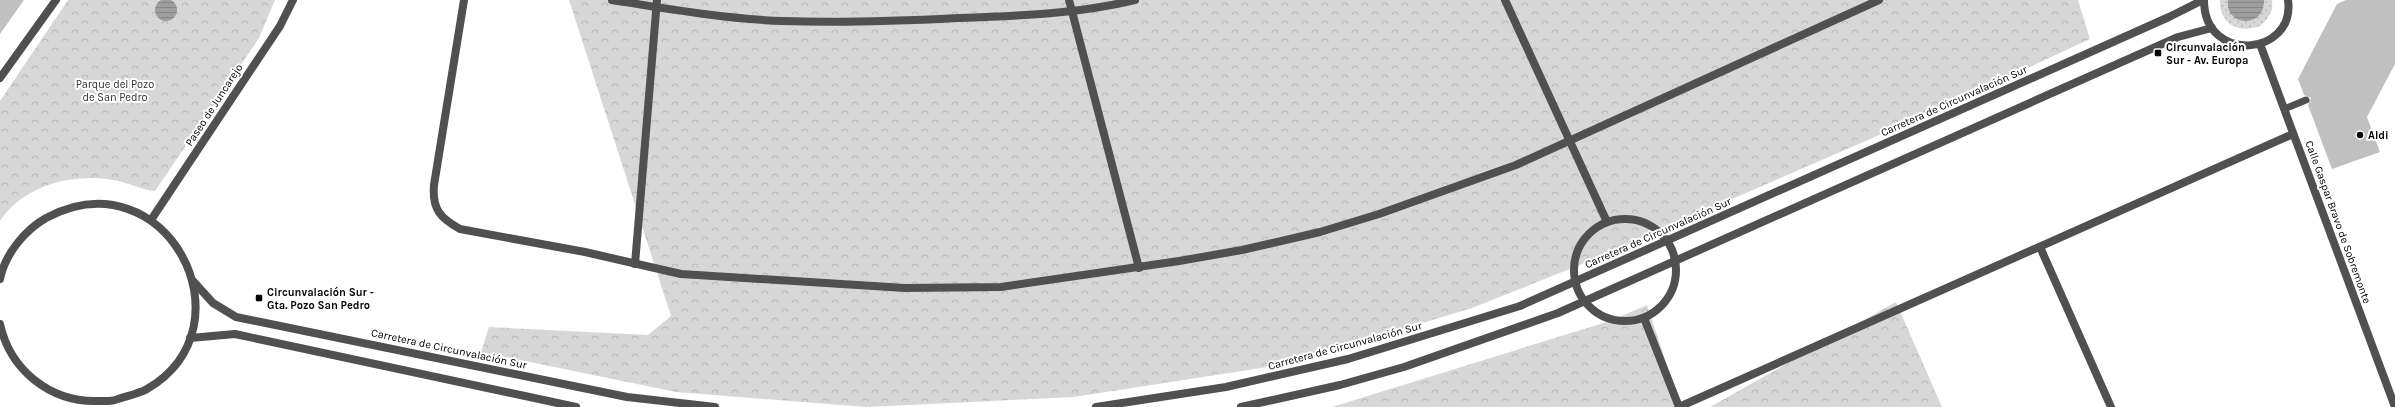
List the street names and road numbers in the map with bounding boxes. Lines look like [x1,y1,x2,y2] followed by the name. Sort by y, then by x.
[183,61,245,149] street label: Paseo de Juncarejo
[1879,63,2029,139] street label: Carretera de Circunvalación Sur
[2302,139,2374,306] street label: Calle Gaspar Bravo de Sobremonte
[1583,195,1733,271] street label: Carretera de Circunvalación Sur
[1267,319,1423,373] street label: Carretera de Circunvalación Sur
[370,326,528,372] street label: Carretera de Circunvalación Sur

